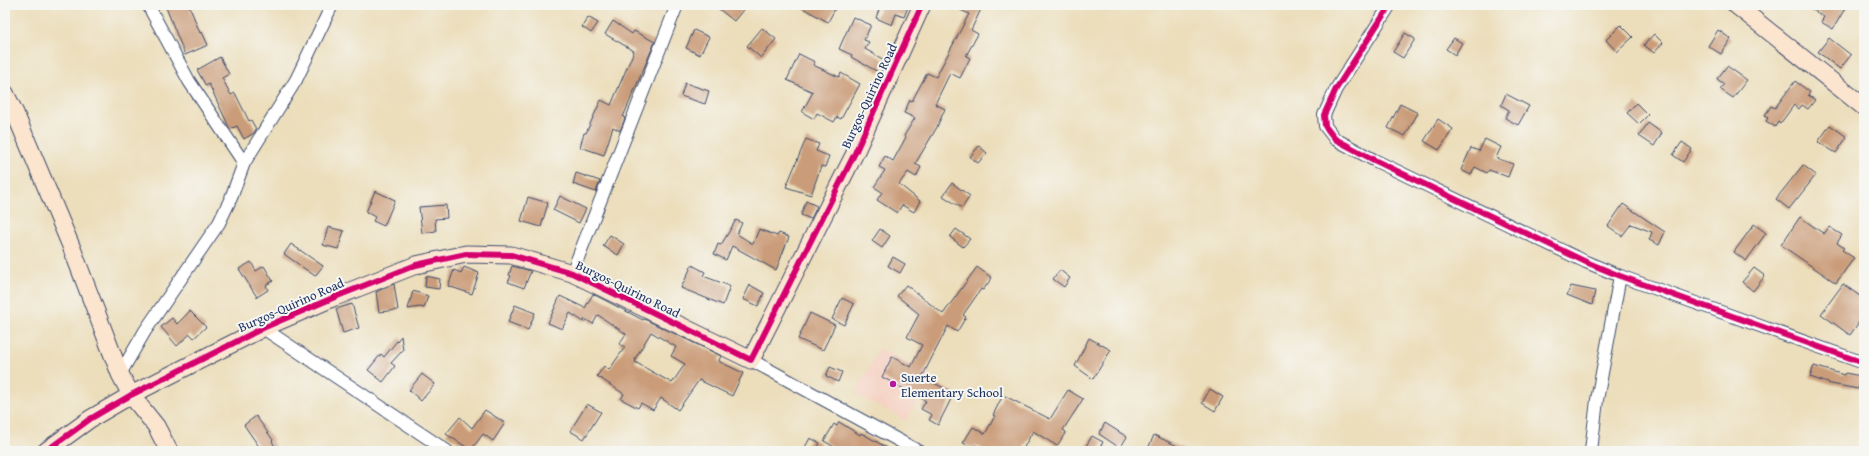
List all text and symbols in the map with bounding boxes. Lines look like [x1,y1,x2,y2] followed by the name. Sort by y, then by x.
[836,40,902,152] street label: Burgos-Quirino Road
[573,255,683,323] street label: Burgos-Quirino Road
[235,273,347,337] street label: Burgos-Quirino Road
[901,368,1003,402] place label: Suerte Elementary School
[888,379,898,389] marker: Suerte Elementary School

